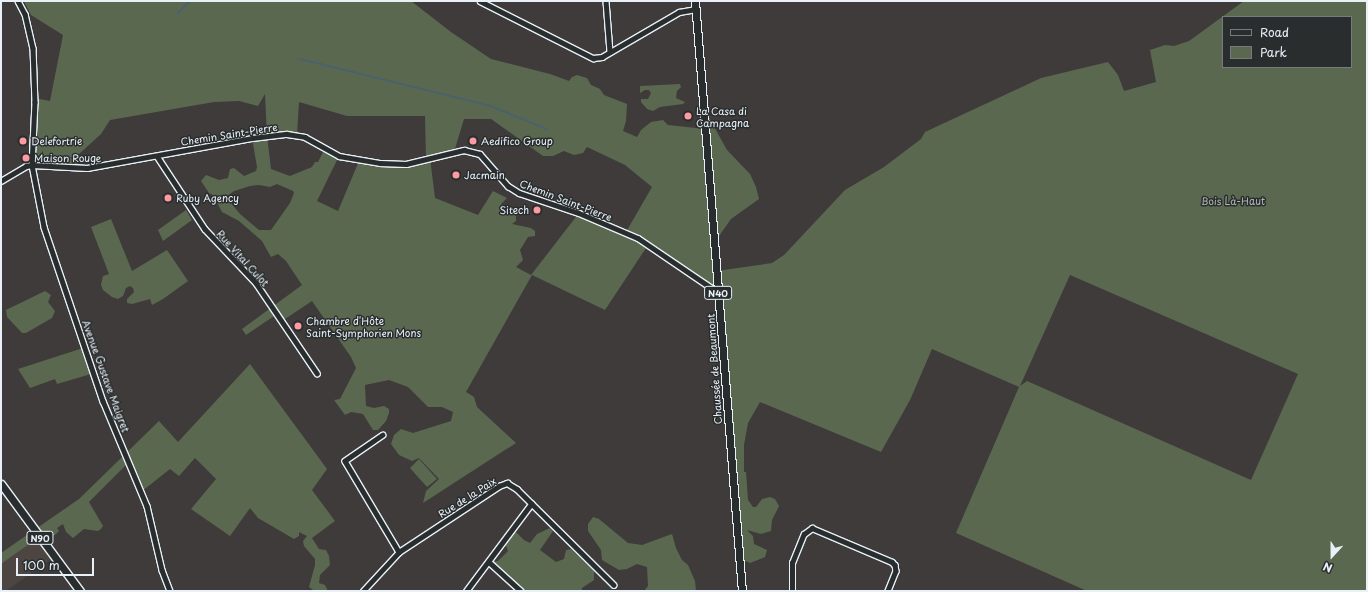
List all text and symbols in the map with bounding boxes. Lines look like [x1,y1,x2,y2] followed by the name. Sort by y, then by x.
[1222,16,1352,68] legend
[1260,23,1289,41] text: Road
[1260,43,1287,61] text: Park
[696,104,749,128] place label: La Casa di Campagna
[683,111,693,121] marker: La Casa di Campagna
[180,120,278,148] street label: Chemin Saint-Pierre
[31,135,82,147] place label: Delefortrie
[481,135,554,147] place label: Aedifico Group
[18,136,28,146] marker: Delefortrie
[468,136,478,146] marker: Aedifico Group
[34,152,101,164] place label: Maison Rouge
[21,153,31,163] marker: Maison Rouge
[464,169,505,181] place label: Jacmain
[451,170,461,180] marker: Jacmain
[518,177,614,223] street label: Chemin Saint-Pierre
[176,192,239,204] place label: Ruby Agency
[163,193,173,203] marker: Ruby Agency
[1201,195,1265,207] park label: Bois Là-Haut
[499,204,529,216] place label: Sitech
[532,205,542,215] marker: Sitech
[214,227,272,289] street label: Rue Vital Culot
[704,286,732,300] road number: N40
[704,313,724,425] street label: Chaussée de Beaumont
[306,314,421,338] place label: Chambre d'Hôte Saint-Symphorien Mons
[80,319,132,433] street label: Avenue Gustave Maigret
[293,321,303,331] marker: Chambre d'Hôte Saint-Symphorien Mons
[435,474,499,520] street label: Rue de la Paix
[26,531,54,545] road number: N90
[1312,536,1352,576] north arrow
[18,550,96,576] scale bar
[23,556,60,574] text: 100 m
[1320,558,1335,577] text: N

